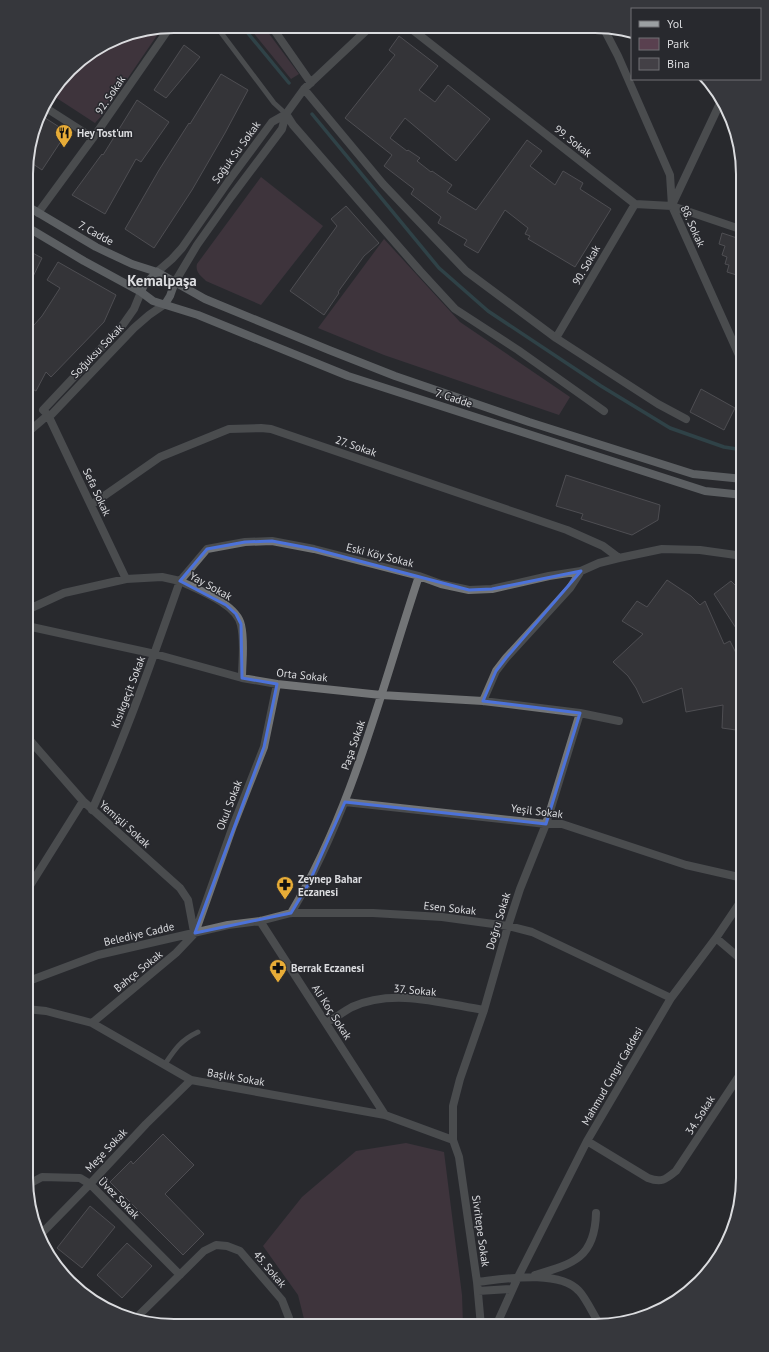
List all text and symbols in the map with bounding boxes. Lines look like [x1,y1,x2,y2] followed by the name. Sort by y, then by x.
[631,8,761,80] legend
[667,16,683,31] text: Yol
[667,36,689,51] text: Park
[667,56,690,71] text: Bina
[92,72,129,117] street label: 92. Sokak
[209,117,264,186] street label: Soğuk Su Sokak
[551,122,595,161] street label: 99. Sokak
[54,123,74,148] restaurant icon: Hey Tost'um
[77,126,133,140] place label: Hey Tost'um
[678,203,709,250] street label: 88. Sokak
[76,218,116,249] street label: 7. Cadde
[569,242,603,288] street label: 90. Sokak
[127,271,197,290] district label: Kemalpaşa
[68,320,127,381] street label: Soğuksu Sokak
[434,385,475,411] street label: 7. Cadde
[333,432,379,460] street label: 27. Sokak
[80,466,114,519] street label: Sefa Sokak
[345,540,416,570] street label: Eski Köy Sokak
[187,569,235,604] street label: Yay Sokak
[108,653,148,730] street label: Kısıkgeçit Sokak
[276,665,329,685] street label: Orta Sokak
[338,717,368,772] street label: Paşa Sokak
[213,777,245,832] street label: Okul Sokak
[96,797,154,851] street label: Yemişli Sokak
[510,801,565,821] street label: Yeşil Sokak
[298,872,362,899] place label: Zeynep Bahar Eczanesi
[275,875,295,900] pharmacy icon: Zeynep Bahar Eczanesi
[483,890,514,951] street label: Doğru Sokak
[423,898,478,918] street label: Esen Sokak
[102,919,176,949] street label: Belediye Cadde
[111,947,166,995] street label: Bahçe Sokak
[268,958,288,983] pharmacy icon: Berrak Eczanesi
[291,961,364,975] place label: Berrak Eczanesi
[393,981,438,999] street label: 37. Sokak
[309,982,355,1043] street label: Ali Koç Sokak
[578,1024,646,1128] street label: Mahmud Cıngır Caddesi
[206,1065,267,1089] street label: Başlık Sokak
[682,1092,718,1137] street label: 34. Sokak
[82,1125,130,1175] street label: Meşe Sokak
[95,1174,143,1222] street label: Üvez Sokak
[469,1194,493,1268] street label: Sivritepe Sokak
[250,1248,290,1291] street label: 45. Sokak

